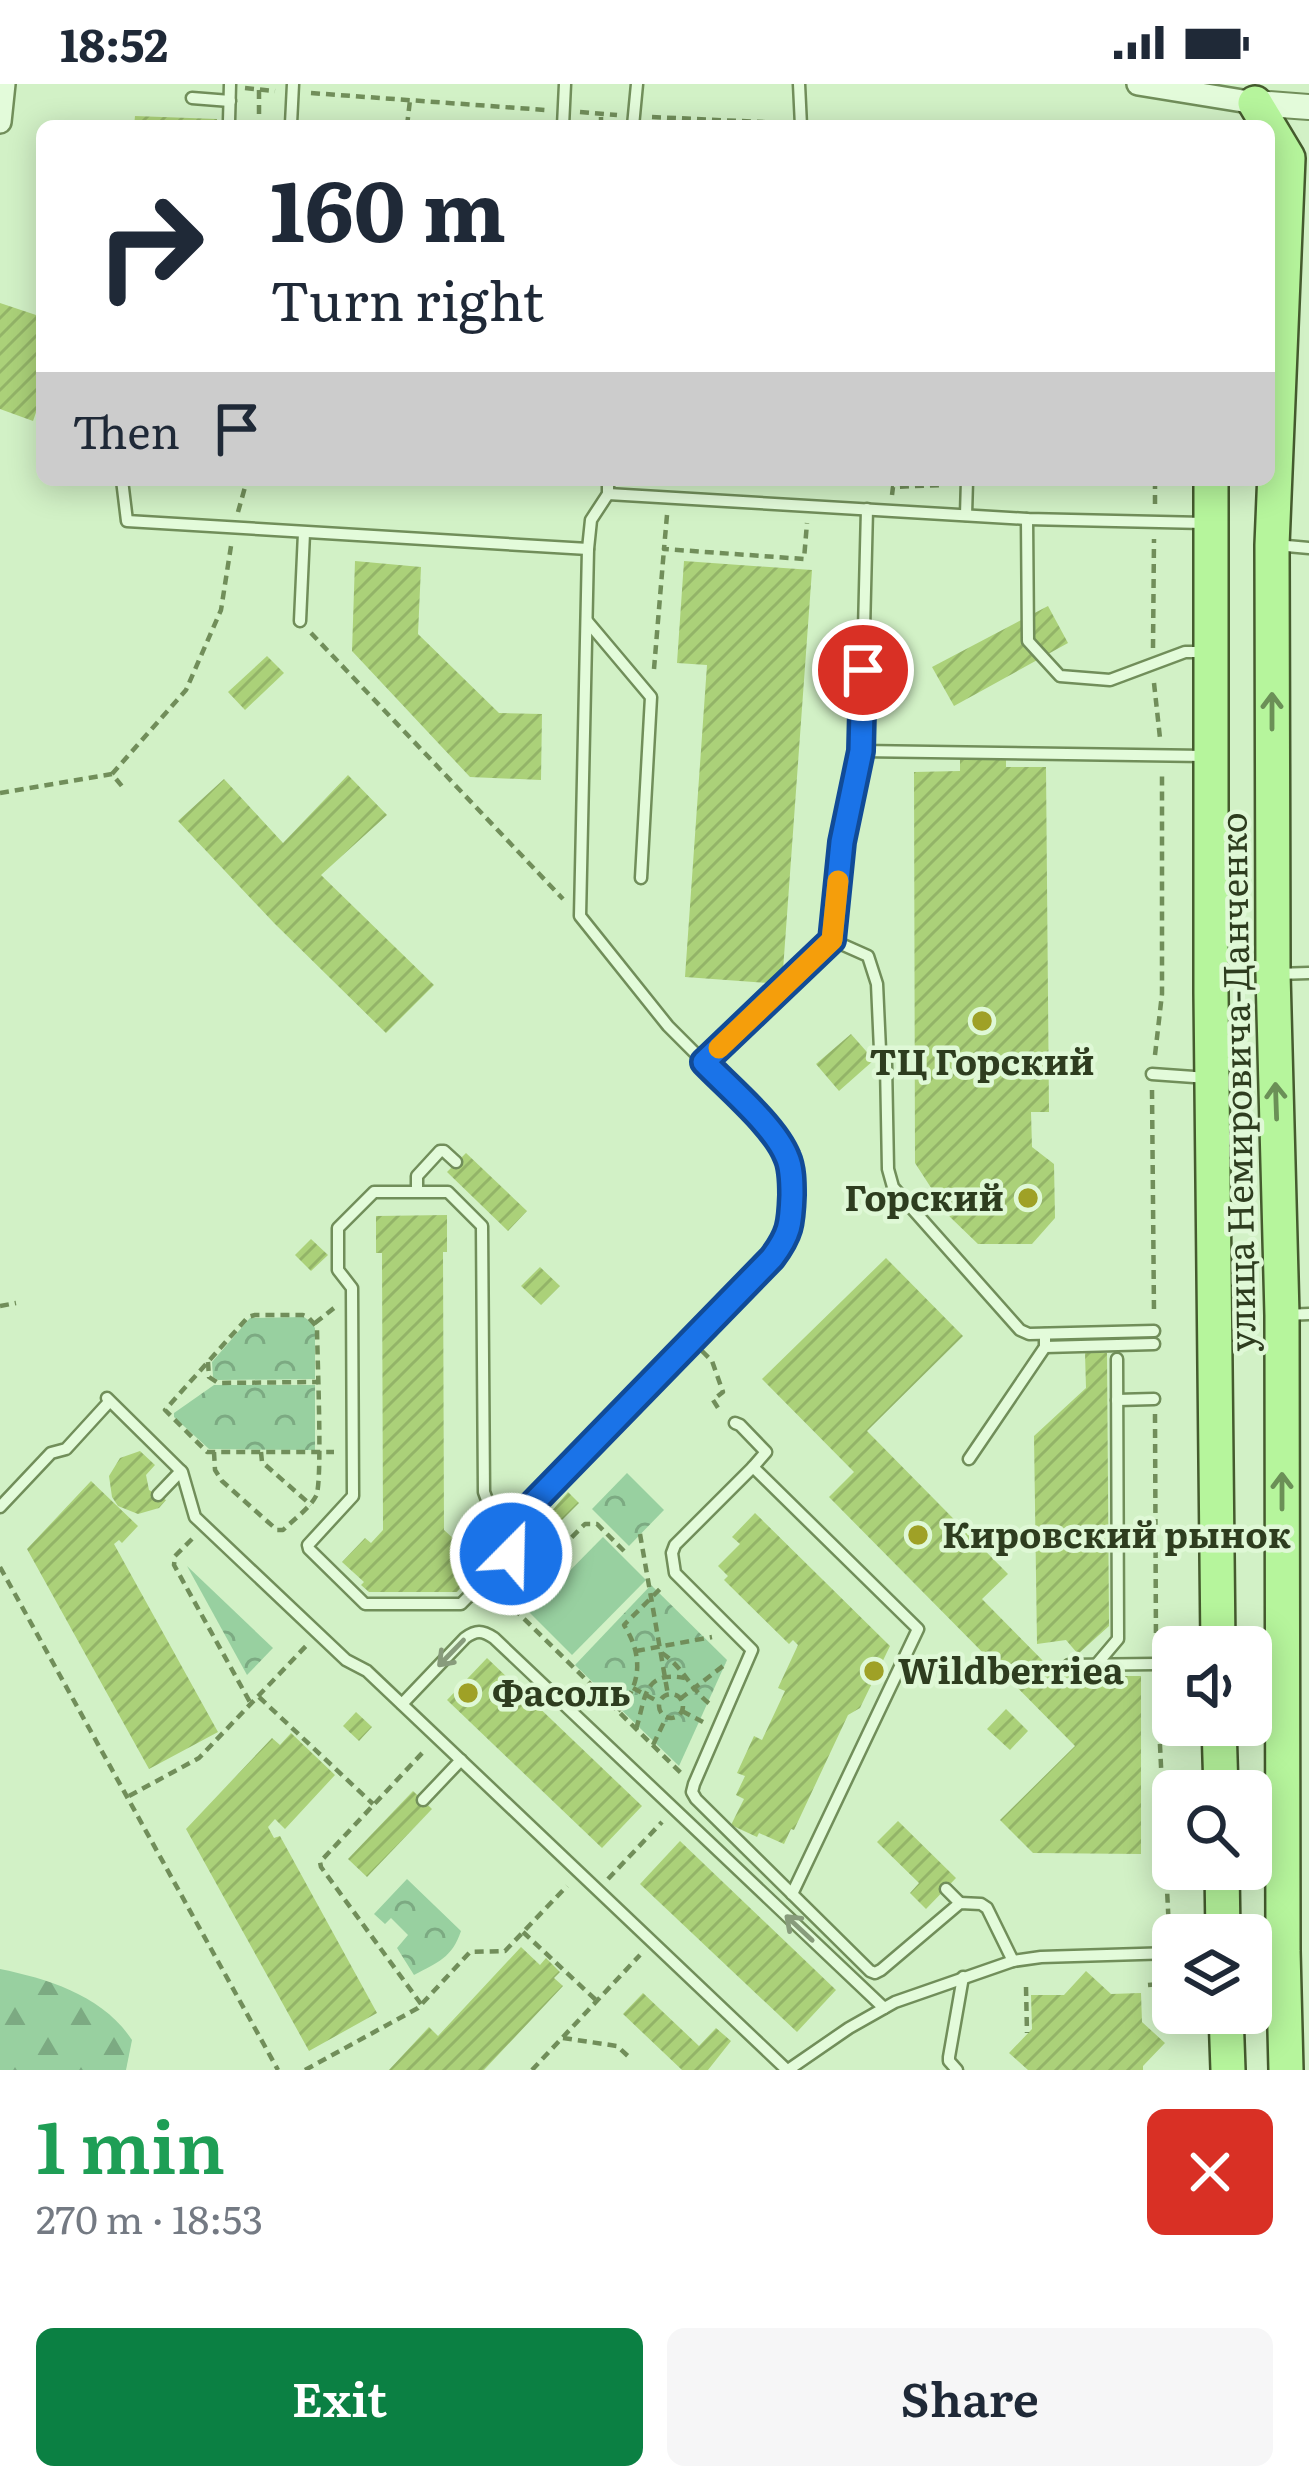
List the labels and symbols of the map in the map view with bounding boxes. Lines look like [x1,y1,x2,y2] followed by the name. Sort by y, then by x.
[812,619,914,721] pin
[1261,692,1283,731] one-way arrow
[1204,812,1267,1352] street label: улица Немировича-Данченко
[969,1008,995,1034] marker: ТЦ Горский
[869,1033,1095,1086] place label: ТЦ Горский
[1264,1082,1287,1121] one-way arrow
[844,1169,1004,1222] place label: Горский
[1015,1185,1041,1211] marker: Горский
[1271,1472,1293,1511] one-way arrow
[448,1491,574,1617] position arrow
[942,1506,1291,1559] place label: Кировский рынок
[905,1522,931,1548] marker: Кировский рынок
[437,1638,465,1667] one-way arrow
[898,1642,1124,1695] place label: Wildberriea
[861,1658,887,1684] marker: Wildberriea
[492,1664,631,1717] place label: Фасоль
[455,1680,481,1706] marker: Фасоль
[785,1914,814,1942] one-way arrow

